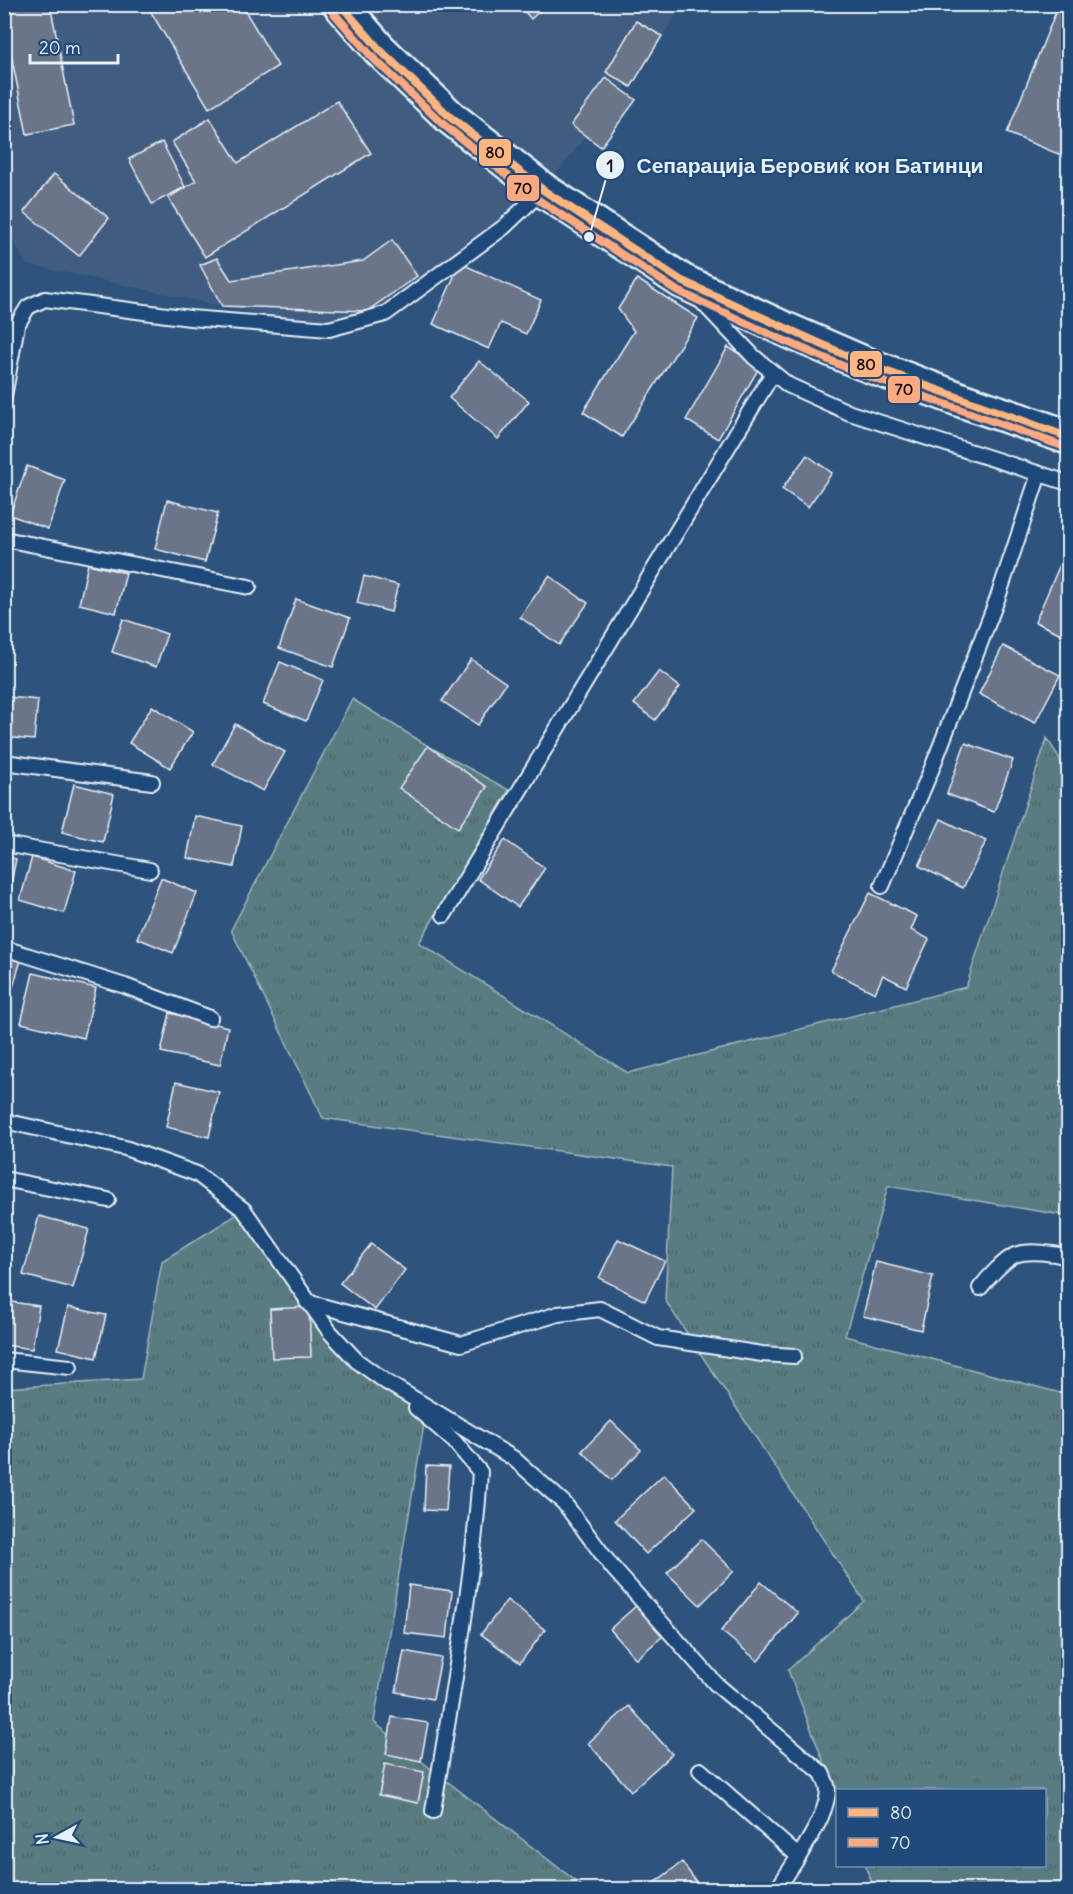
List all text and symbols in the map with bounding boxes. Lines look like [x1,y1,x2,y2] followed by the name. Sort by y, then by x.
[30,27,118,65] scale bar
[39,36,81,59] text: 20 m
[478,138,512,167] line badge: 80
[485,142,505,162] text: 80
[595,146,996,185] callout: Сепарација Беровиќ кон Батинци
[636,152,984,179] text: Сепарација Беровиќ кон Батинци
[606,154,614,177] text: 1
[506,174,540,202] line badge: 70
[514,178,532,198] text: 70
[849,350,883,378] line badge: 80
[856,354,876,374] text: 80
[887,375,921,404] line badge: 70
[895,379,913,399] text: 70
[836,1789,1046,1867] legend
[890,1801,912,1824] text: 80
[27,1807,87,1867] north arrow
[890,1831,911,1854] text: 70
[31,1832,53,1846] text: N

